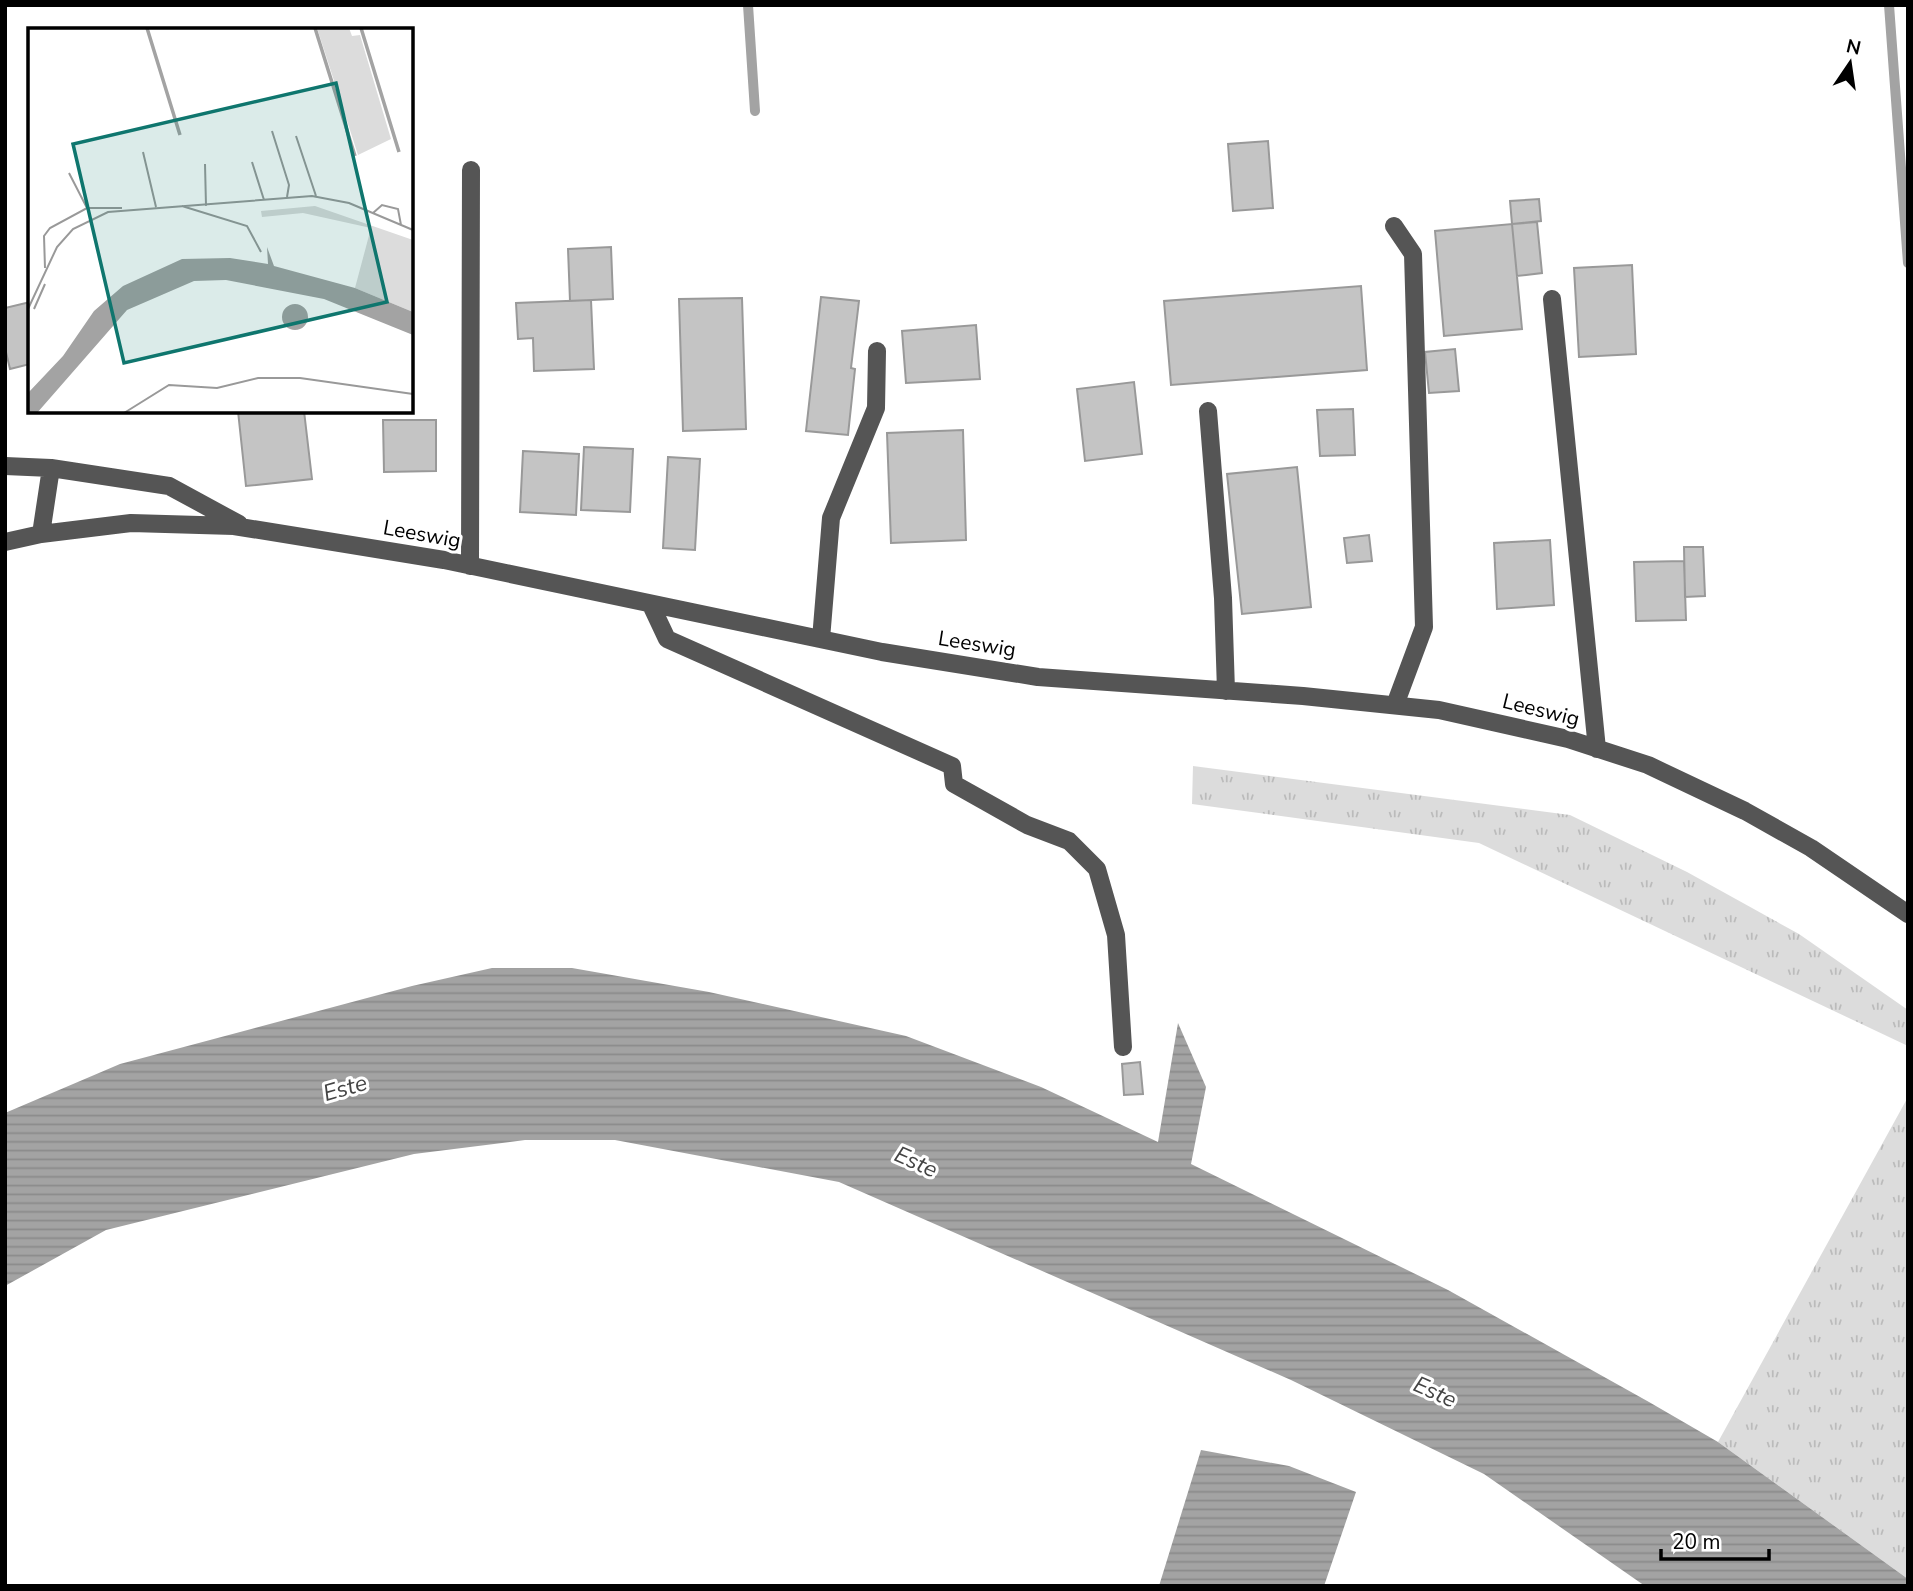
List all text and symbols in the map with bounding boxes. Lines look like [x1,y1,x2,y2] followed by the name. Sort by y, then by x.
[28,28,413,413] inset map
[1815,28,1885,98] north arrow
[1844,33,1863,62] text: N
[381,513,463,555] street label: Leeswig
[936,624,1018,664] street label: Leeswig
[1500,687,1582,733] street label: Leeswig
[319,1067,371,1109] water label: Este
[889,1139,943,1185] water label: Este
[1408,1369,1462,1415] water label: Este
[1661,1518,1770,1562] scale bar
[1672,1528,1721,1556] text: 20 m

